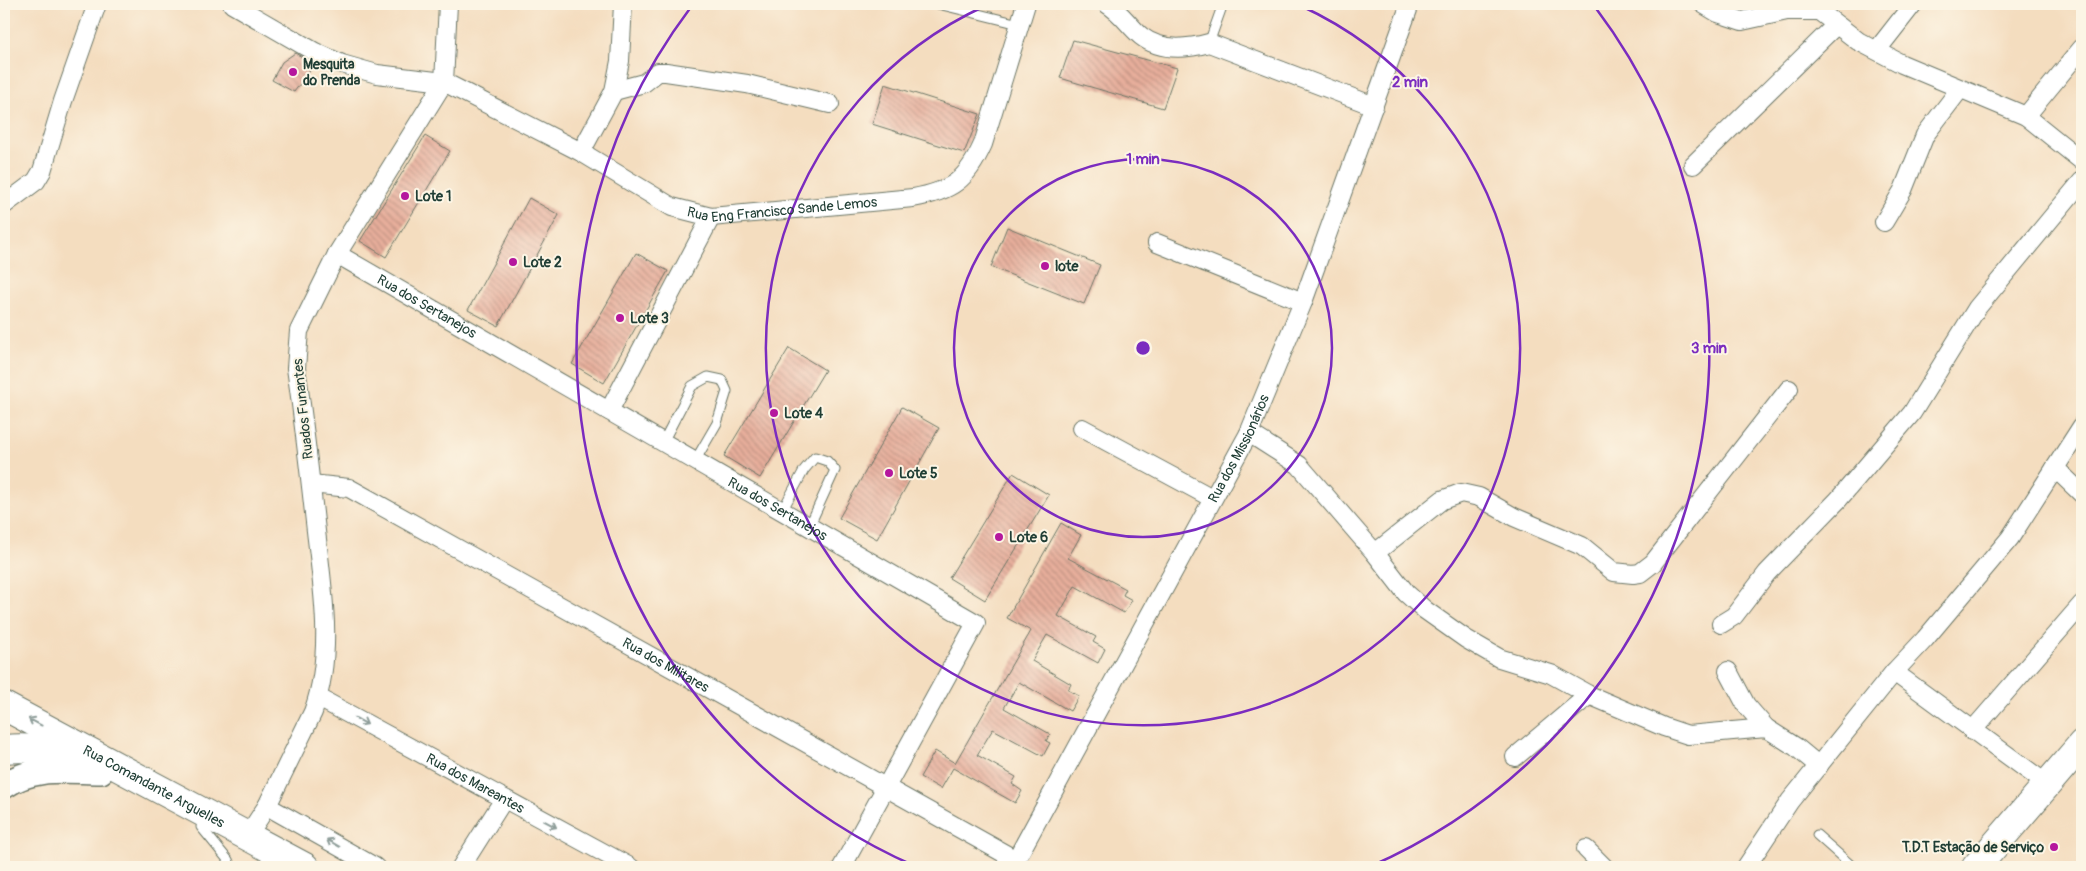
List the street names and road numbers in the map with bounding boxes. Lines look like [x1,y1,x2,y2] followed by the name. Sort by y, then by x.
[685,193,879,225] street label: Rua Eng Francisco Sande Lemos
[374,271,480,342] street label: Rua dos Sertanejos
[289,357,317,460] street label: Ruados Funantes
[1204,391,1273,506] street label: Rua dos Missionários
[725,473,831,544] street label: Rua dos Sertanejos
[619,634,713,696] street label: Rua dos Militares
[80,741,228,831] street label: Rua Comandante Arguelles
[423,749,528,817] street label: Rua dos Mareantes

